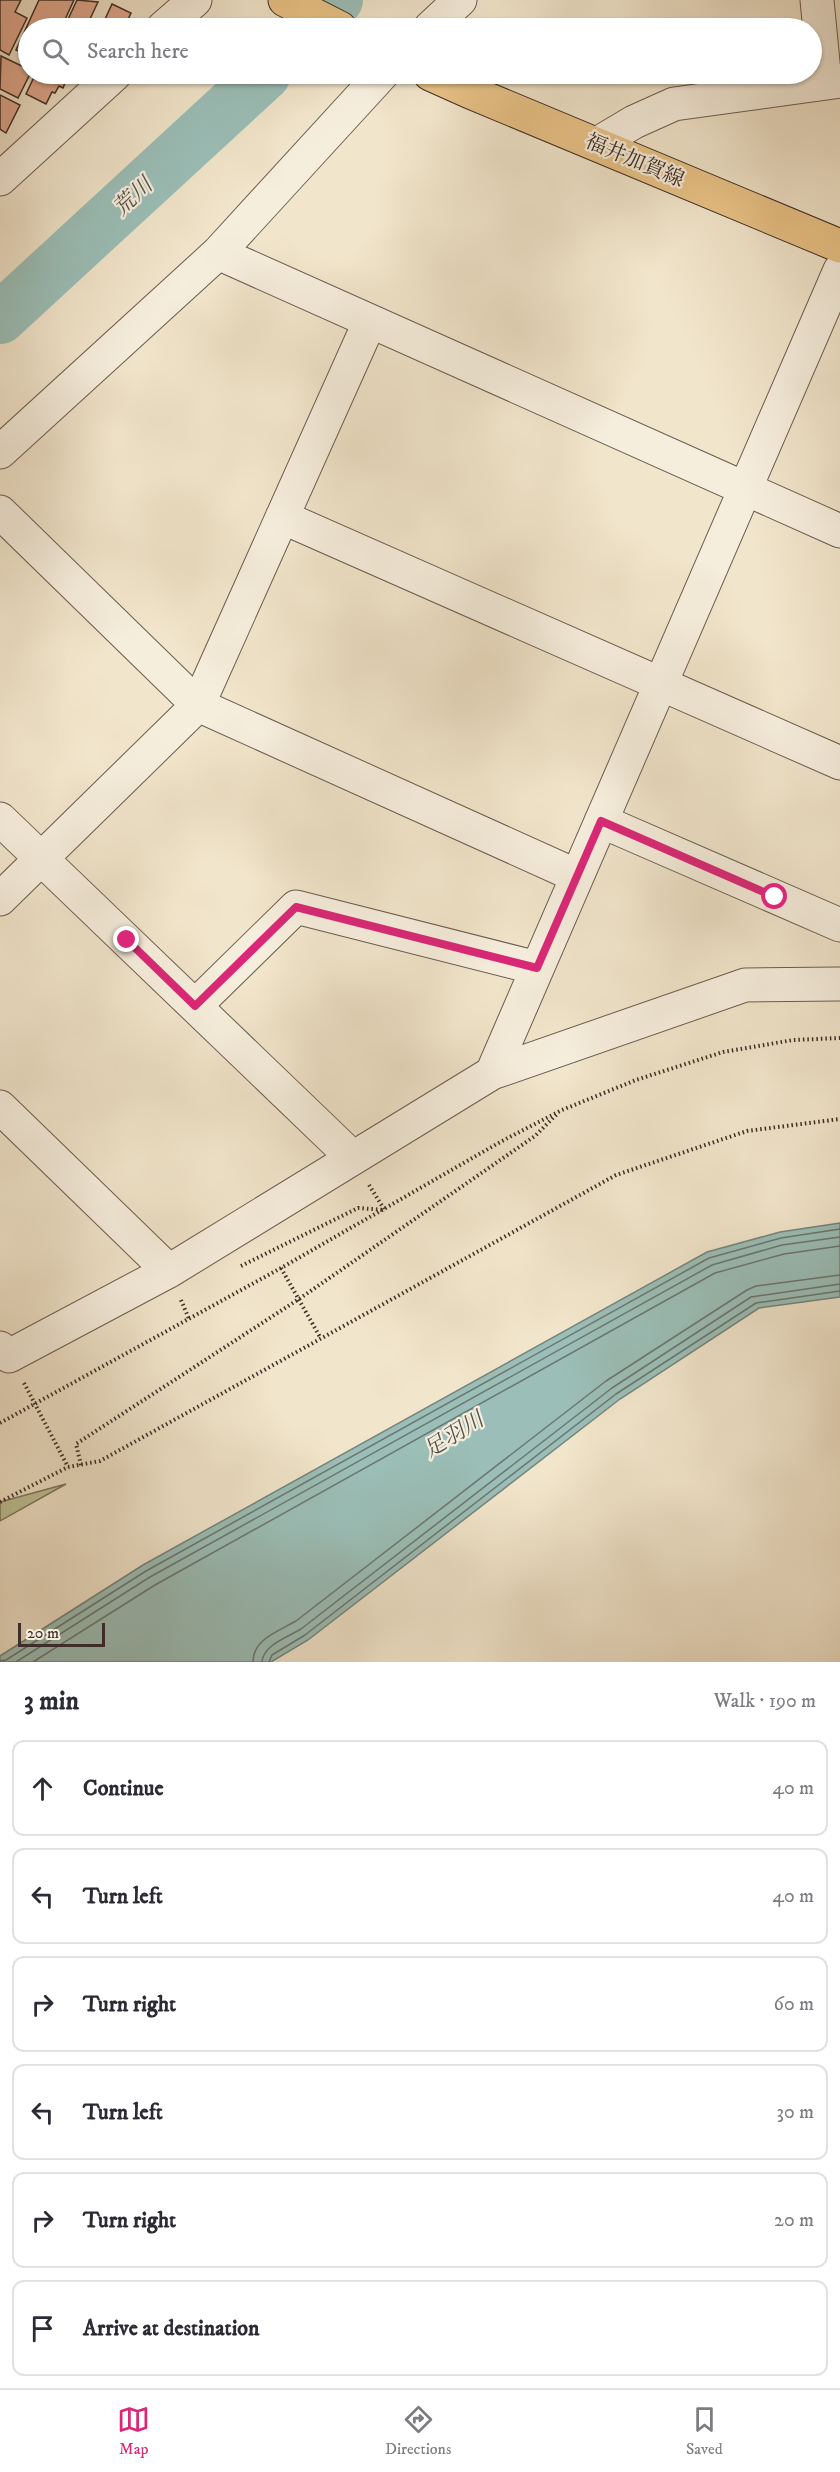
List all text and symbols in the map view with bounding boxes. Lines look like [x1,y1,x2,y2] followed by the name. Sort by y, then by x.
[18,18,822,84] search box
[39,35,72,68] icon: search
[87,38,189,65] text: Search here
[581,128,688,193] street label: 福井加賀線
[108,171,160,222] water label: 荒川
[761,883,787,909] route start
[113,926,139,952] route end
[419,1405,491,1464] water label: 足羽川
[18,1620,105,1648] scale bar
[27,1623,59,1643] text: 20 m
[24,1685,79,1718] text: 3 min
[714,1689,816,1714] text: Walk · 190 m
[26,1772,59,1805] icon: ahead
[83,1775,164,1802] text: Continue
[772,1776,814,1801] text: 40 m
[26,1880,59,1913] icon: left
[83,1883,163,1910] text: Turn left
[772,1884,814,1909] text: 40 m
[26,1988,59,2021] icon: right
[83,1991,176,2018] text: Turn right
[774,1992,814,2017] text: 60 m
[26,2096,59,2129] icon: left
[83,2099,163,2126] text: Turn left
[776,2100,814,2125] text: 30 m
[26,2204,59,2237] icon: right
[83,2207,176,2234] text: Turn right
[774,2208,814,2233] text: 20 m
[26,2312,59,2345] icon: arrive
[83,2315,260,2342] text: Arrive at destination
[117,2403,150,2459] tab: Map
[385,2403,451,2459] tab: Directions
[686,2403,723,2459] tab: Saved

